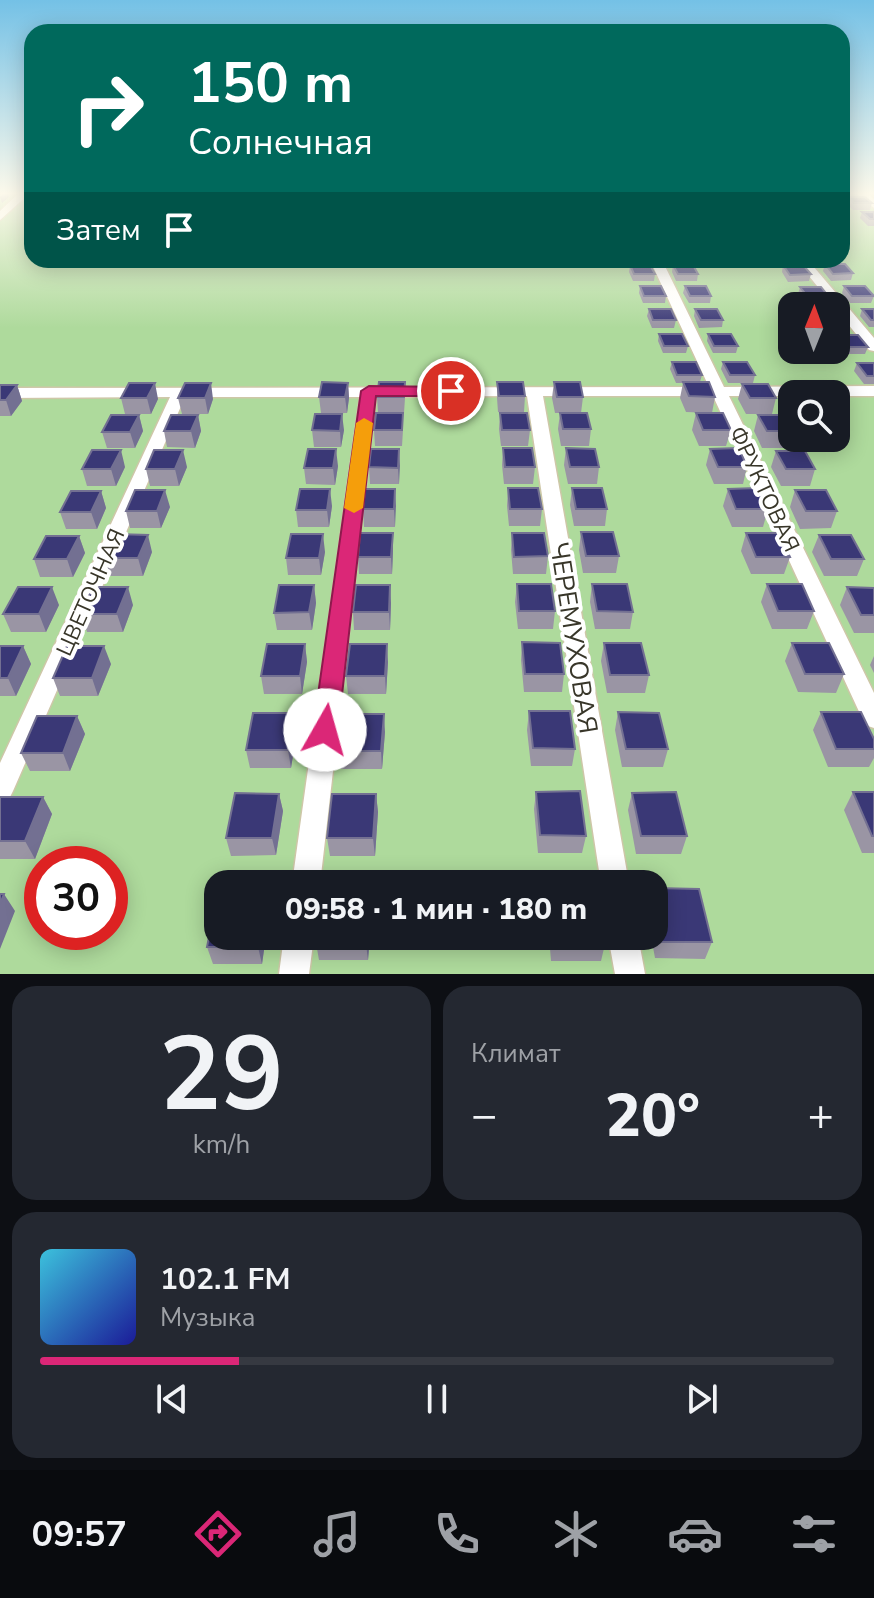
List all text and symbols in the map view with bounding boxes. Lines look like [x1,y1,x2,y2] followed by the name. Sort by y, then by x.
[188,45,353,122] text: 150 m
[56,56,160,160] icon: right
[188,118,373,167] text: Солнечная
[157,208,201,252] icon: arrive
[56,210,141,251] text: Затем
[778,292,850,364] north arrow
[778,292,850,452] map controls
[417,357,485,425] pin
[429,369,473,413] icon: arrive
[778,380,850,452] button: search
[722,422,806,557] street label: ФРУКТОВАЯ
[49,524,132,661] street label: ЦВЕТОЧНАЯ
[541,540,606,736] street label: ЧЕРЕМУХОВАЯ
[283,688,367,772] position arrow
[24,846,128,950] speed limit sign: 30
[285,889,587,930] text: 09:58 · 1 мин · 180 m
[159,1004,284,1146] text: 29
[471,1036,560,1071] text: Климат
[605,1075,700,1157] text: 20°
[471,1086,497,1146] text: −
[808,1086,834,1146] text: +
[193,1127,250,1162] text: km/h
[160,1259,290,1300] text: 102.1 FM
[160,1300,255,1335] text: Музыка
[150,1377,194,1421] icon: previous
[415,1377,459,1421] icon: pause
[680,1377,724,1421] icon: next
[190,1506,246,1562] icon: directions
[309,1506,365,1562] icon: music
[429,1506,485,1562] icon: phone
[548,1506,604,1562] icon: climate
[667,1506,723,1562] icon: car
[786,1506,842,1562] icon: filters
[32,1510,127,1559] text: 09:57

